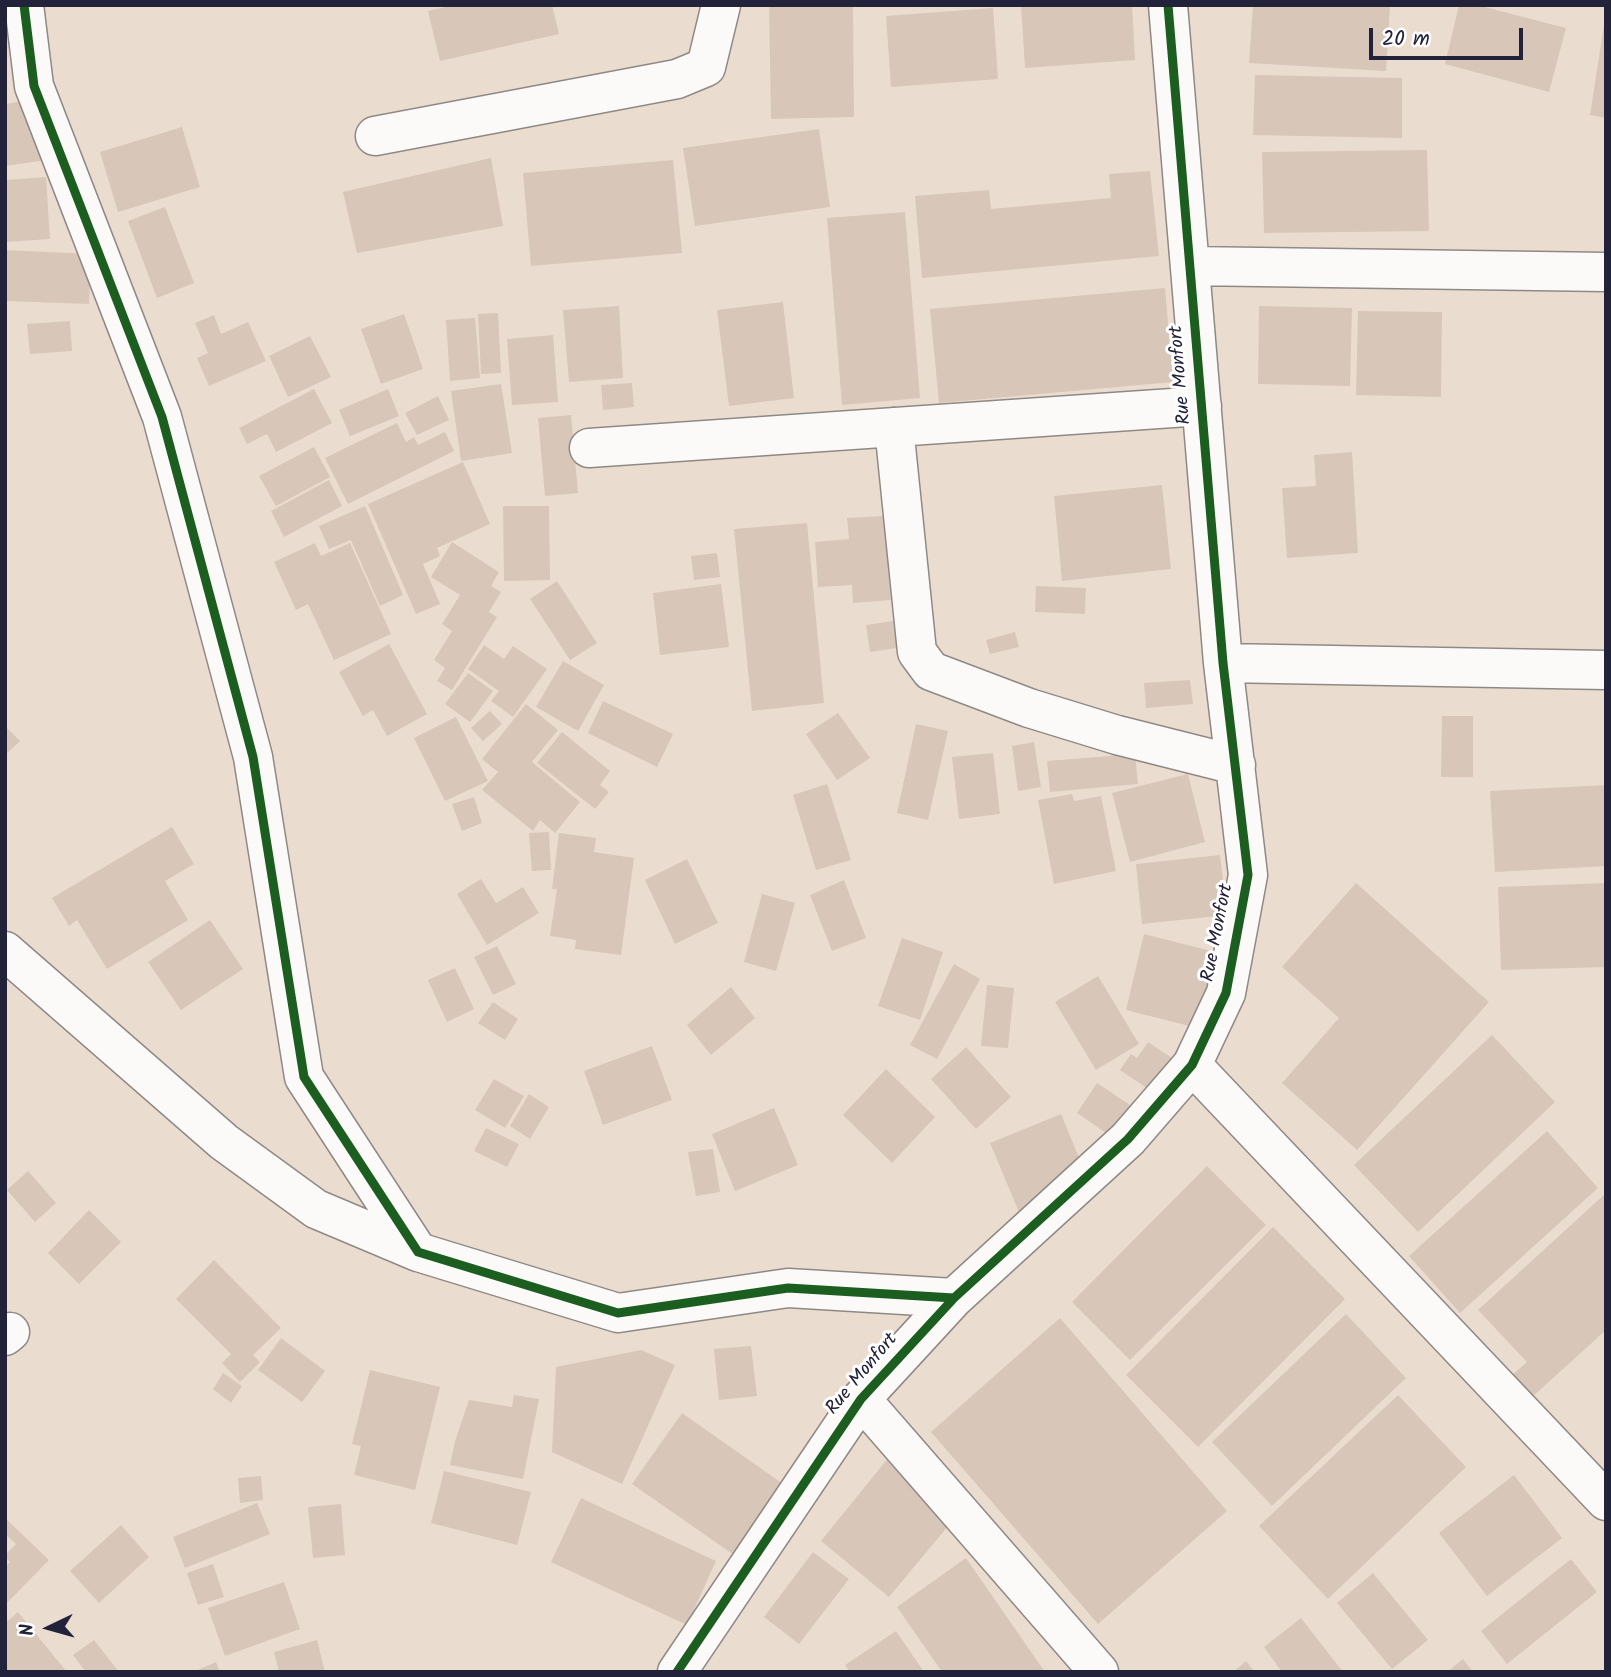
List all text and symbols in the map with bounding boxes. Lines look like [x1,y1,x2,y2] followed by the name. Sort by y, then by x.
[1373,14,1527,58] scale bar
[1382,23,1430,56] text: 20 m
[1166,324,1198,426] street label: Rue Monfort
[1198,882,1240,984] street label: Rue Monfort
[822,1330,904,1420] street label: Rue Monfort
[14,1593,84,1663] north arrow
[13,1623,44,1637] text: N

